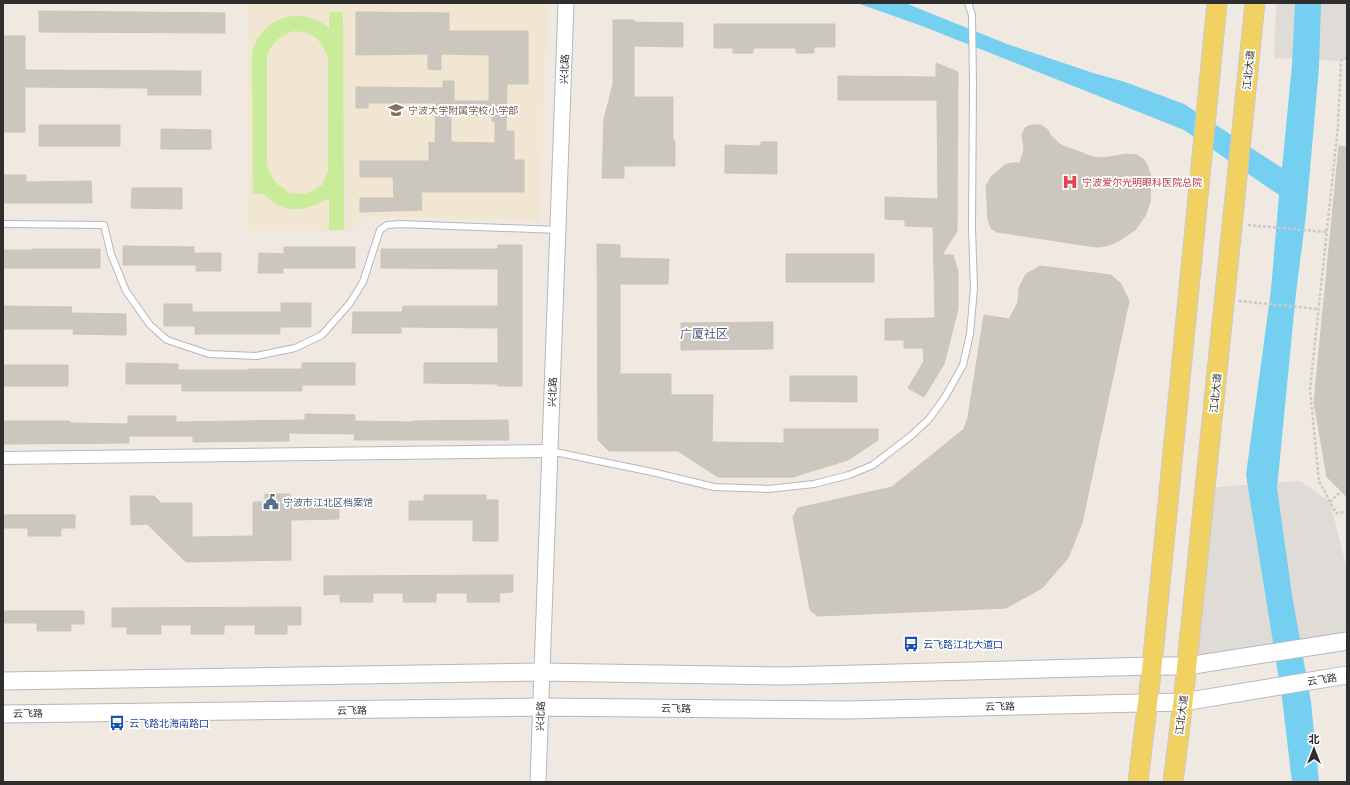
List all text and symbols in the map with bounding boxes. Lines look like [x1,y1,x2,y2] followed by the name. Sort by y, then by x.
[1239,49,1258,91] street label: 江北大道
[556,54,573,84] street label: 兴北路
[387,101,405,119] school or university icon: 宁波大学附属学校小学部
[408,103,518,118] place label: 宁波大学附属学校小学部
[1061,173,1079,191] hospital icon: 宁波爱尔光明眼科医院总院
[1082,175,1202,190] place label: 宁波爱尔光明眼科医院总院
[680,324,728,343] district label: 广厦社区
[1206,372,1225,414] street label: 江北大道
[544,377,561,407] street label: 兴北路
[262,493,280,511] public building icon: 宁波市江北区档案馆
[283,495,373,510] place label: 宁波市江北区档案馆
[902,635,920,653] bus stop icon: 云飞路江北大道口
[923,637,1003,652] place label: 云飞路江北大道口
[1306,670,1338,689] street label: 云飞路
[1172,694,1191,736] street label: 江北大道
[985,699,1015,714] street label: 云飞路
[532,701,549,731] street label: 兴北路
[661,701,691,716] street label: 云飞路
[337,703,367,718] street label: 云飞路
[13,706,43,721] street label: 云飞路
[108,714,126,732] bus stop icon: 云飞路北海南路口
[129,716,209,731] place label: 云飞路北海南路口
[1294,729,1334,769] north arrow
[1309,731,1320,747] text: 北

